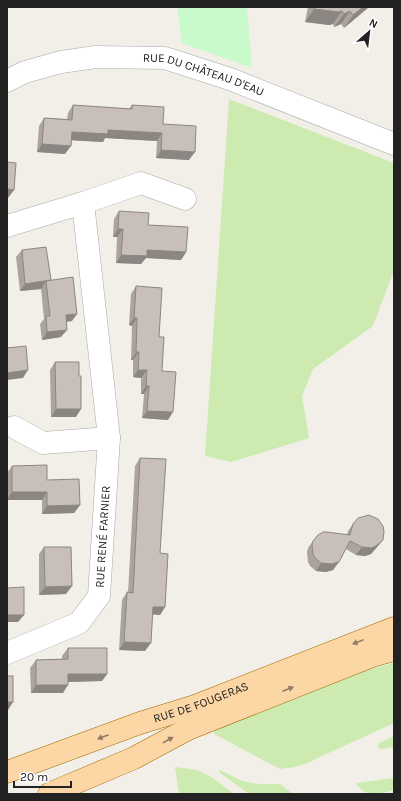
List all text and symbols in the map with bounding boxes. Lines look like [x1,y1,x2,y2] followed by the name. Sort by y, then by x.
[349,12,389,52] north arrow
[367,16,380,31] text: N
[143,51,266,99] street label: RUE DU CHÂTEAU D'EAU
[93,485,113,588] street label: RUE RENÉ FARNIER
[351,640,363,646] one-way arrow
[151,679,250,726] street label: RUE DE FOUGERAS
[282,686,294,692] one-way arrow
[97,734,109,740] one-way arrow
[162,736,174,743] one-way arrow
[14,763,71,789] scale bar
[20,770,48,784] text: 20 m

